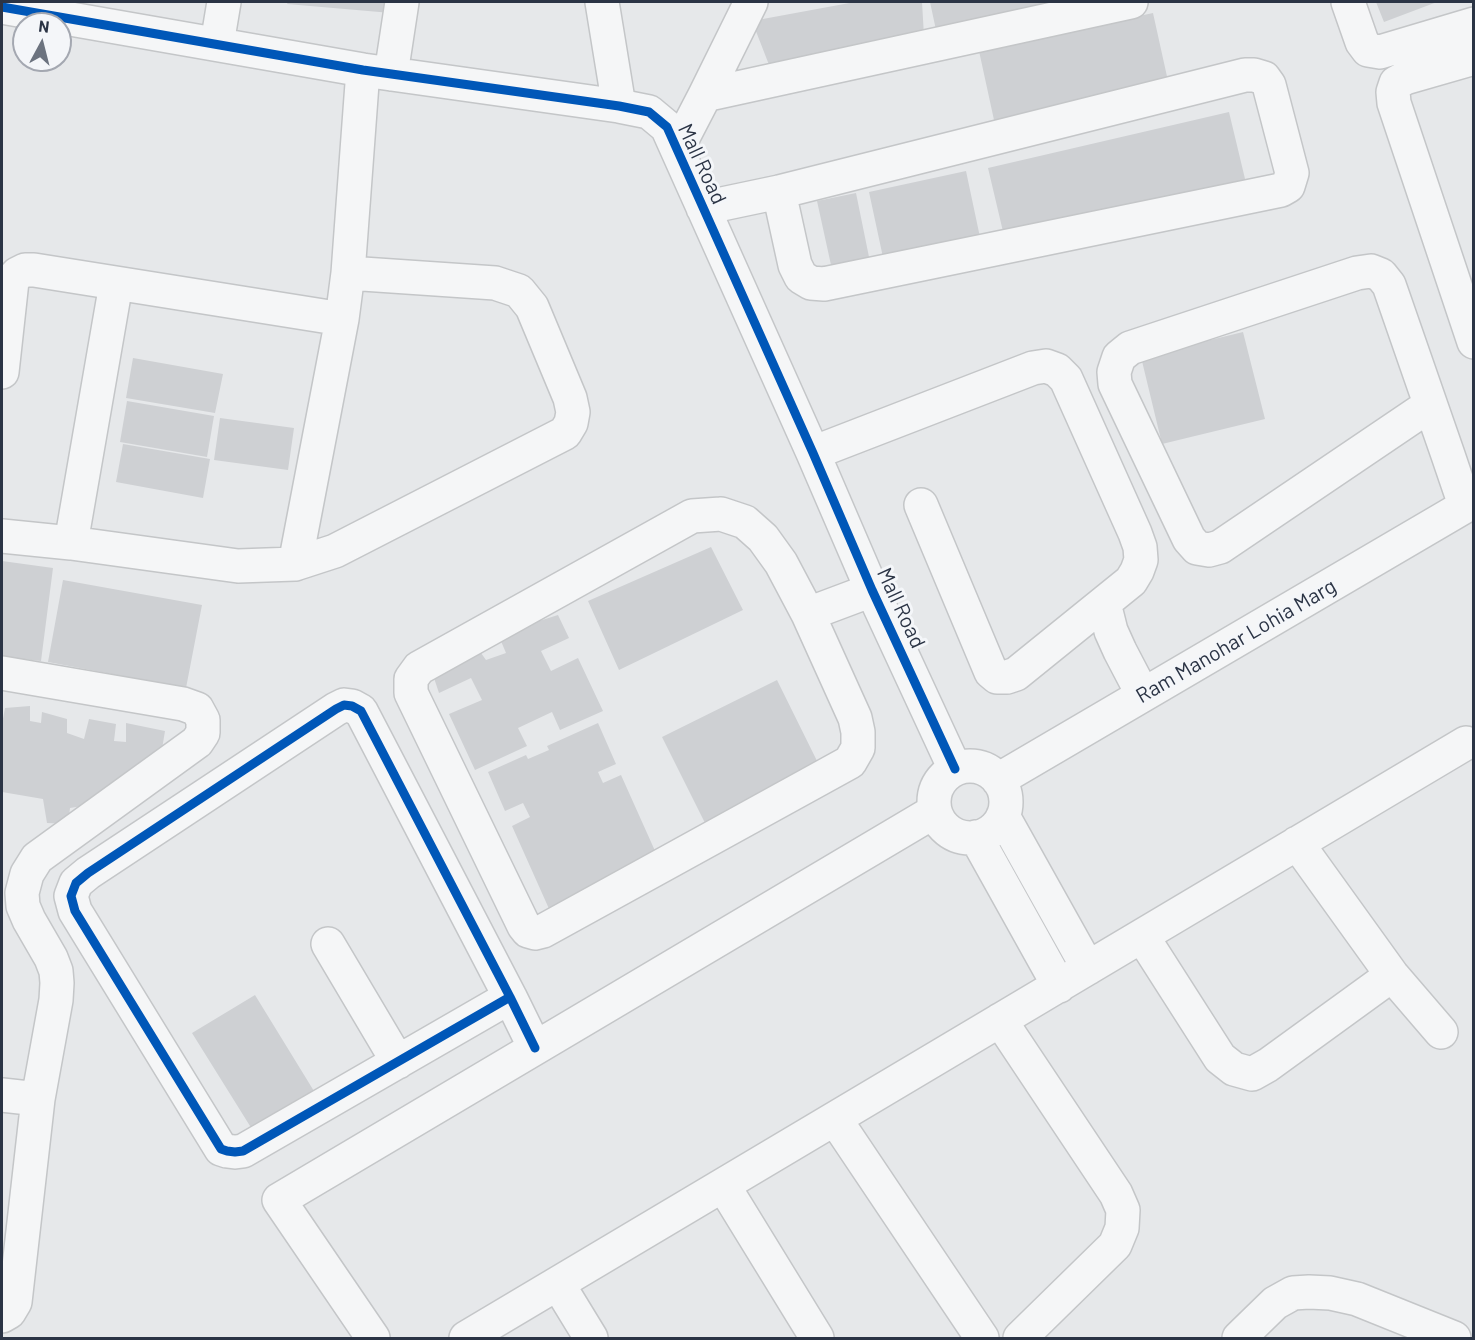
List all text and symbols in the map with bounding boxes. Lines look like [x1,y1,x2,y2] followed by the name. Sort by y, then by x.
[12,12,72,72] north arrow
[38,16,50,36] text: N
[672,120,732,208] street label: Mall Road
[871,564,931,652] street label: Mall Road
[1132,573,1340,709] street label: Ram Manohar Lohia Marg

